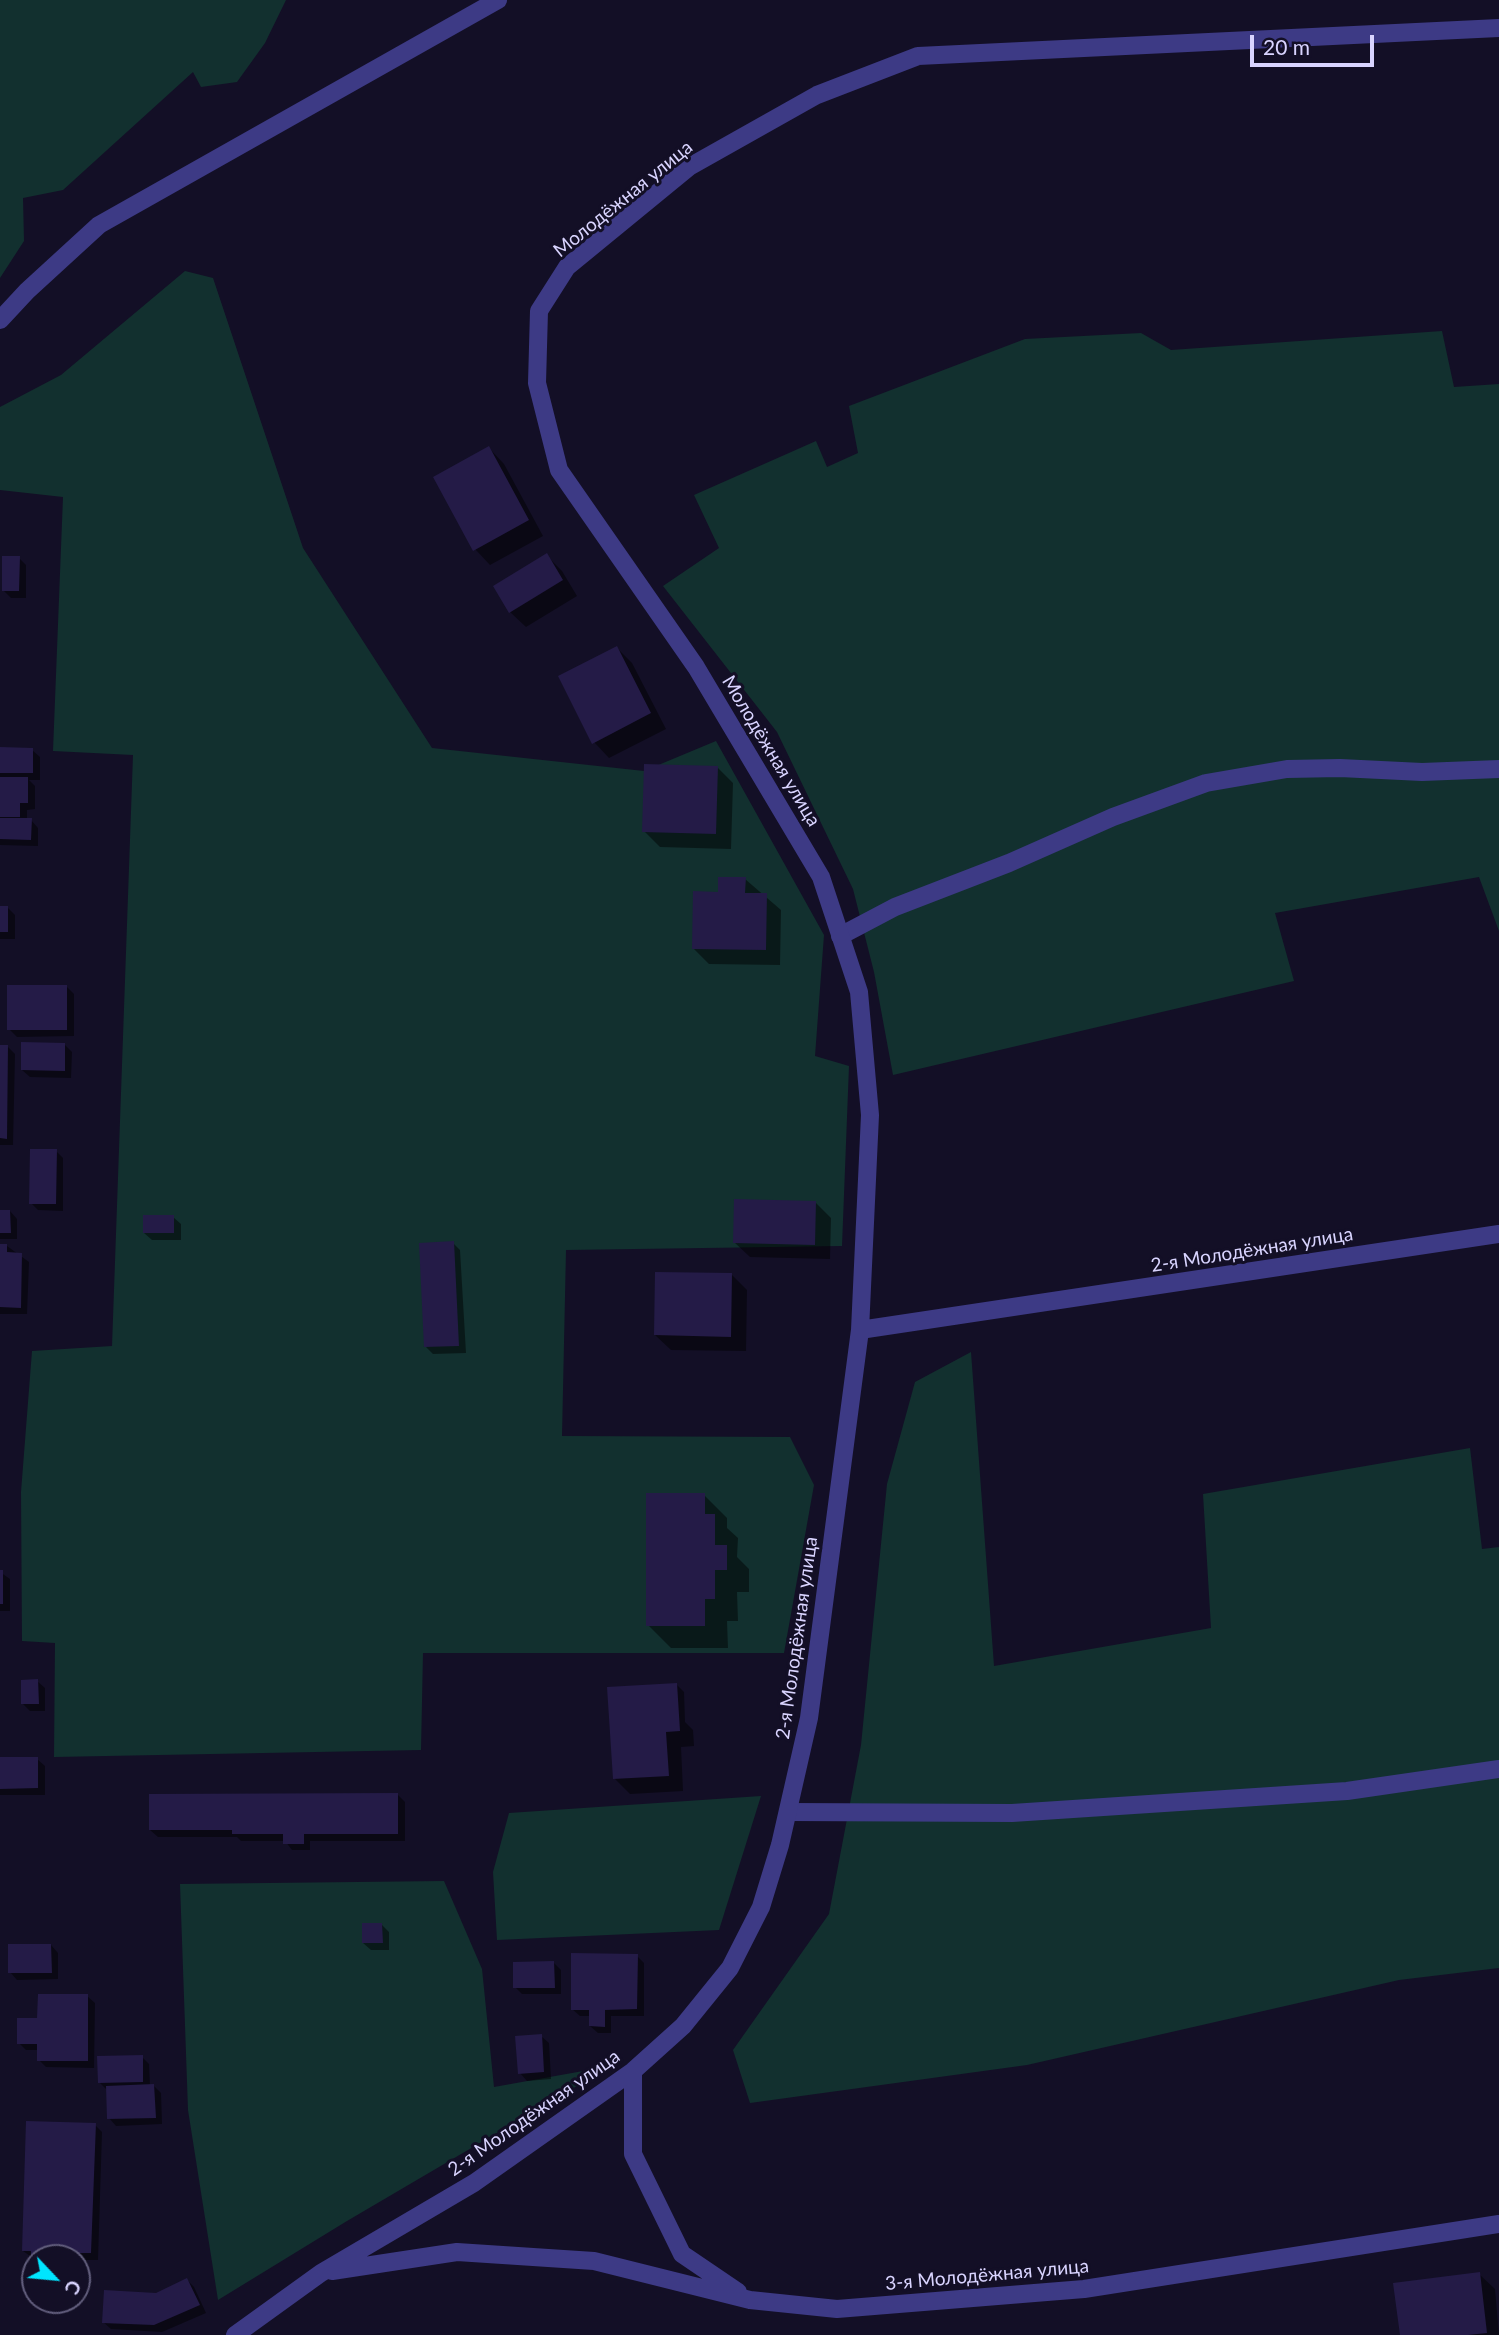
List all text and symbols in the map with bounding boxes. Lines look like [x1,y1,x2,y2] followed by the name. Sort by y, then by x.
[1254,21,1378,65] scale bar
[1263,34,1310,59] text: 20 m
[549,136,697,262] street label: Молодёжная улица
[717,671,825,831] street label: Молодёжная улица
[1149,1223,1355,1277] street label: 2-я Молодёжная улица
[771,1535,823,1741] street label: 2-я Молодёжная улица
[444,2045,624,2181] street label: 2-я Молодёжная улица
[21,2244,91,2314] north arrow
[884,2255,1090,2295] street label: 3-я Молодёжная улица
[60,2277,87,2298] text: С

